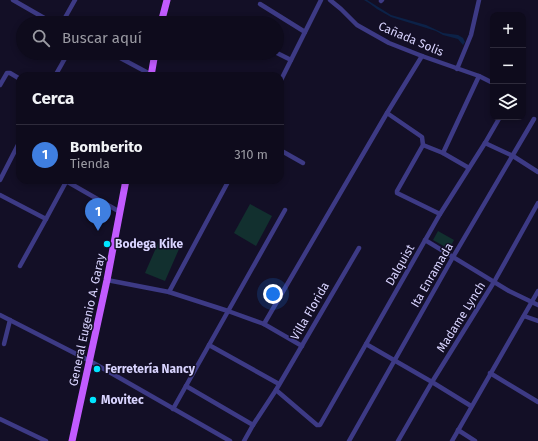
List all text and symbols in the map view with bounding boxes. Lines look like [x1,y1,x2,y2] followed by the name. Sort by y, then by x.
[490,12,526,120] map controls
[490,12,526,48] button: +
[16,16,284,60] search box
[376,19,446,59] street label: Cañada Solis
[30,27,52,49] icon: search
[62,29,142,47] text: Buscar aquí
[490,48,526,84] button: −
[490,84,526,120] button: layers
[32,88,74,109] text: Cerca
[70,138,142,156] text: Bomberito
[42,147,48,162] text: 1
[234,147,268,162] text: 310 m
[70,156,110,171] text: Tienda
[85,198,111,231] pin: 1
[115,237,183,251] place label: Bodega Kike
[102,239,112,249] marker: Bodega Kike
[408,240,456,310] street label: Ita Enramada
[383,241,418,288] street label: Dalquist
[66,252,108,387] street label: General Eugenio A. Garay
[288,279,332,343] street label: Villa Florida
[434,279,488,355] street label: Madame Lynch
[263,284,283,304] your location
[105,362,196,376] place label: Ferretería Nancy
[92,364,102,374] marker: Ferretería Nancy
[101,393,144,407] place label: Movitec
[88,395,98,405] marker: Movitec

